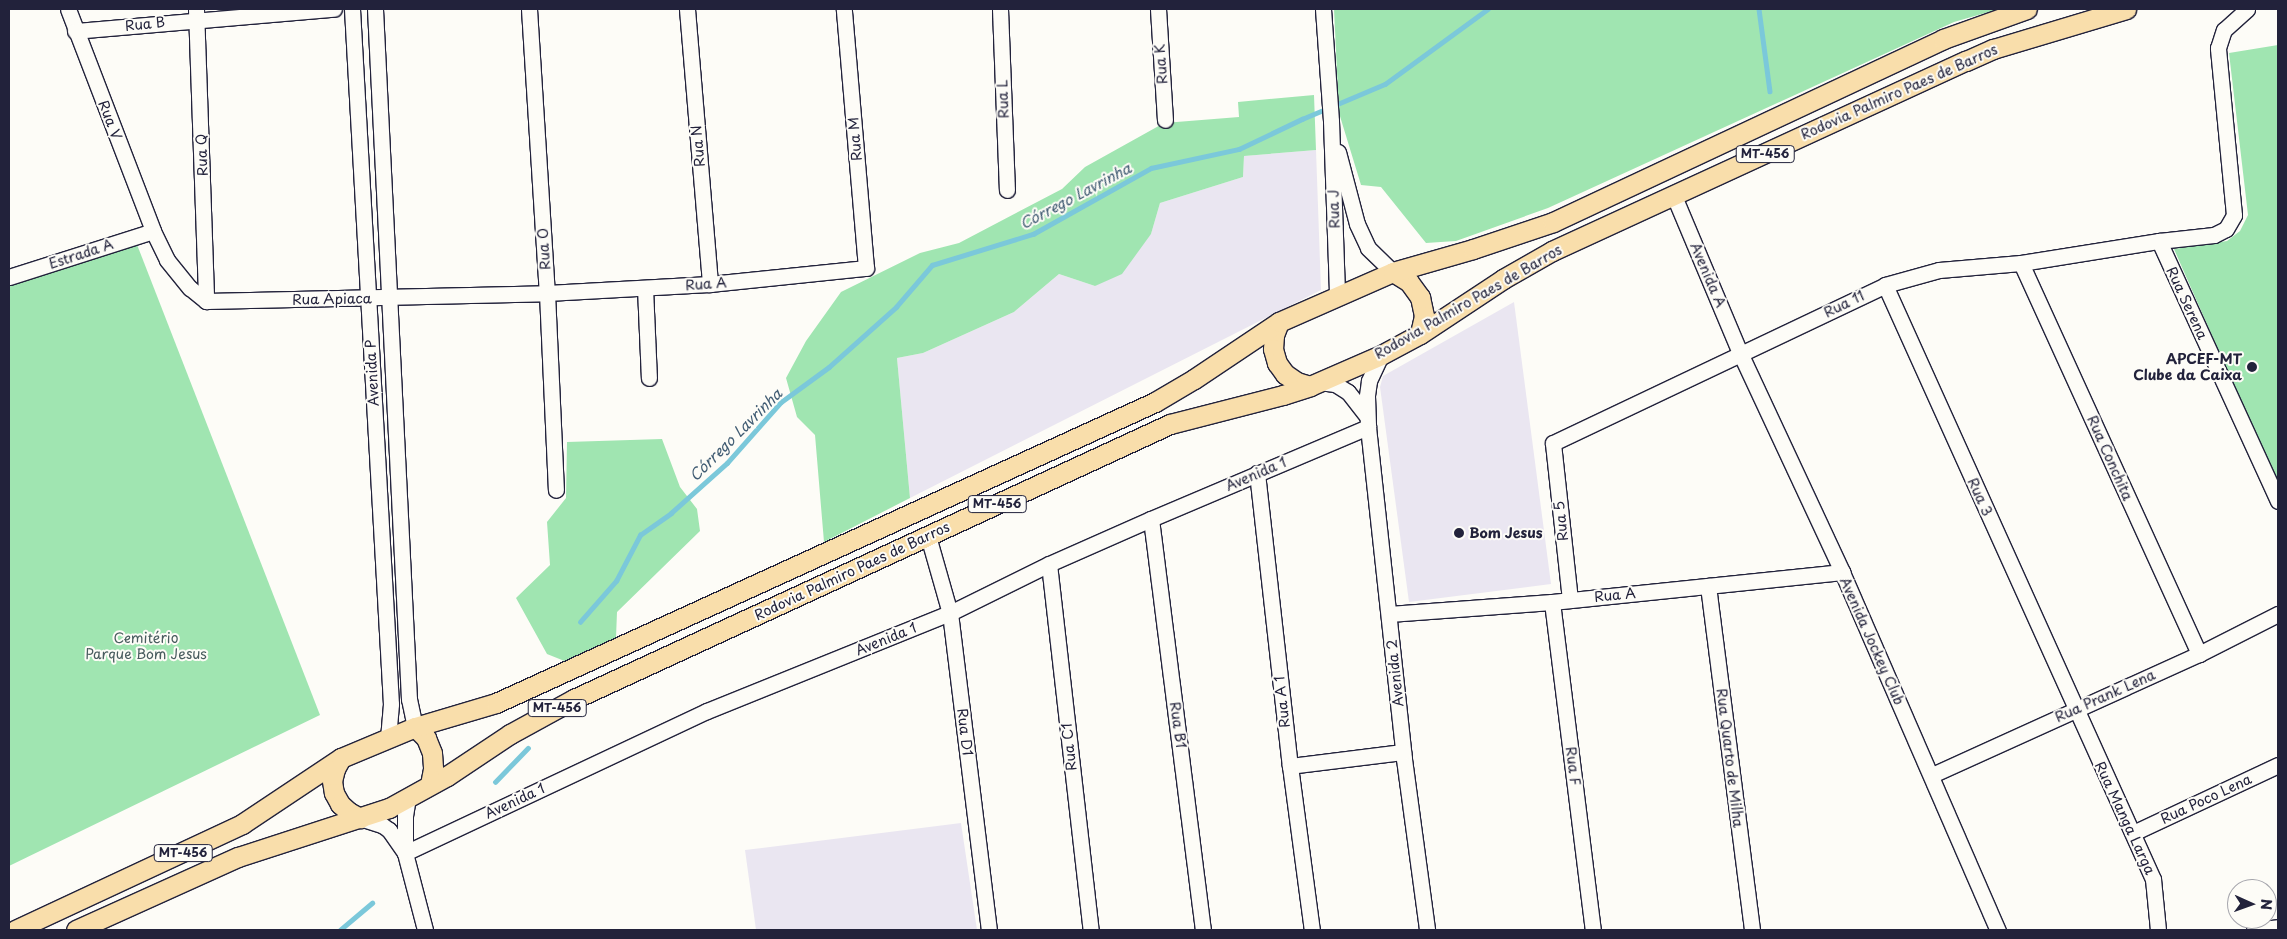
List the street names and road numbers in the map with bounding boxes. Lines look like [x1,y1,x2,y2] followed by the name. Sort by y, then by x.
[124,14,166,34] street label: Rua B
[1798,41,2000,143] street label: Rodovia Palmiro Paes de Barros
[1151,43,1171,85] street label: Rua K
[994,79,1012,119] street label: Rua L
[95,98,125,142] street label: Rua V
[845,116,865,162] street label: Rua M
[688,124,708,168] street label: Rua N
[193,133,211,177] street label: Rua Q
[1735,144,1795,164] road number: MT-456
[1325,189,1343,229] street label: Rua J
[534,227,554,271] street label: Rua O
[46,236,116,272] street label: Estrada A
[1687,240,1729,310] street label: Avenida A
[1372,242,1564,362] street label: Rodovia Palmiro Paes de Barros
[2163,264,2211,342] street label: Rua Serena
[684,274,728,294] street label: Rua A
[1821,287,1867,321] street label: Rua 11
[292,290,372,308] street label: Rua Apiaca
[362,339,382,407] street label: Avenida P
[2084,413,2136,503] street label: Rua Conchita
[1223,454,1289,494] street label: Avenida 1
[1964,475,1996,519] street label: Rua 3
[967,494,1027,514] road number: MT-456
[1551,500,1571,542] street label: Rua 5
[752,518,952,624] street label: Rodovia Palmiro Paes de Barros
[1836,574,1908,708] street label: Avenida Jockey Club
[1593,584,1637,606] street label: Rua A
[853,619,919,659] street label: Avenida 1
[1383,638,1407,708] street label: Avenida 2
[2052,666,2158,726] street label: Rua Prank Lena
[1271,675,1293,729] street label: Rua A 1
[1713,686,1747,830] street label: Rua Quarto de Milha
[527,698,587,718] road number: MT-456
[1166,701,1190,749] street label: Rua B1
[954,707,976,757] street label: Rua D1
[1058,722,1080,772] street label: Rua C1
[1562,745,1584,787] street label: Rua F
[2091,759,2159,877] street label: Rua Manga Larga
[2157,770,2255,828] street label: Rua Poco Lena
[482,780,548,822] street label: Avenida 1
[153,844,213,862] road number: MT-456

